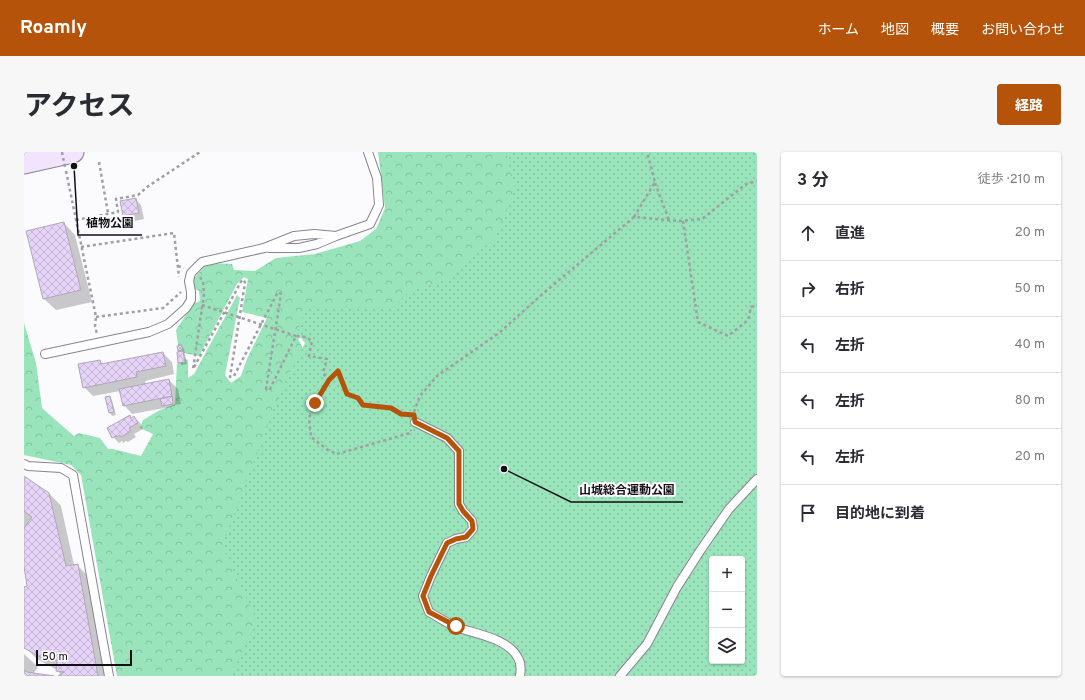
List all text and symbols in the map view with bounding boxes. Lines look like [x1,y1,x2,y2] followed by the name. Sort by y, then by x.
[20,16,87,40] text: Roamly
[817,22,859,39] text: ホーム
[881,22,909,39] text: 地図
[931,22,959,39] text: 概要
[981,22,1065,39] text: お問い合わせ
[997,84,1061,125] button: 経路
[24,90,135,126] text: アクセス
[797,170,828,192] text: 3 分
[978,172,1045,188] text: 徒歩 · 210 m
[78,211,142,235] callout: 植物公園
[86,216,134,232] text: 植物公園
[797,222,819,244] icon: ahead
[835,225,865,244] text: 直進
[1015,225,1045,241] text: 20 m
[797,278,819,300] icon: right
[835,281,865,300] text: 右折
[1015,281,1045,297] text: 50 m
[797,334,819,356] icon: left
[835,337,865,356] text: 左折
[1015,337,1045,353] text: 40 m
[797,390,819,412] icon: left
[835,393,865,412] text: 左折
[1015,393,1045,409] text: 80 m
[306,394,324,412] route end
[797,446,819,468] icon: left
[835,449,865,468] text: 左折
[1015,449,1045,465] text: 20 m
[571,478,683,502] callout: 山城総合運動公園
[579,483,675,499] text: 山城総合運動公園
[797,502,819,524] icon: arrive
[835,505,925,524] text: 目的地に到着
[709,556,745,664] map controls
[709,556,745,592] button: +
[709,592,745,628] button: −
[447,617,465,635] route start
[709,628,745,664] button: layers
[36,648,132,667] scale bar
[42,650,68,664] text: 50 m

